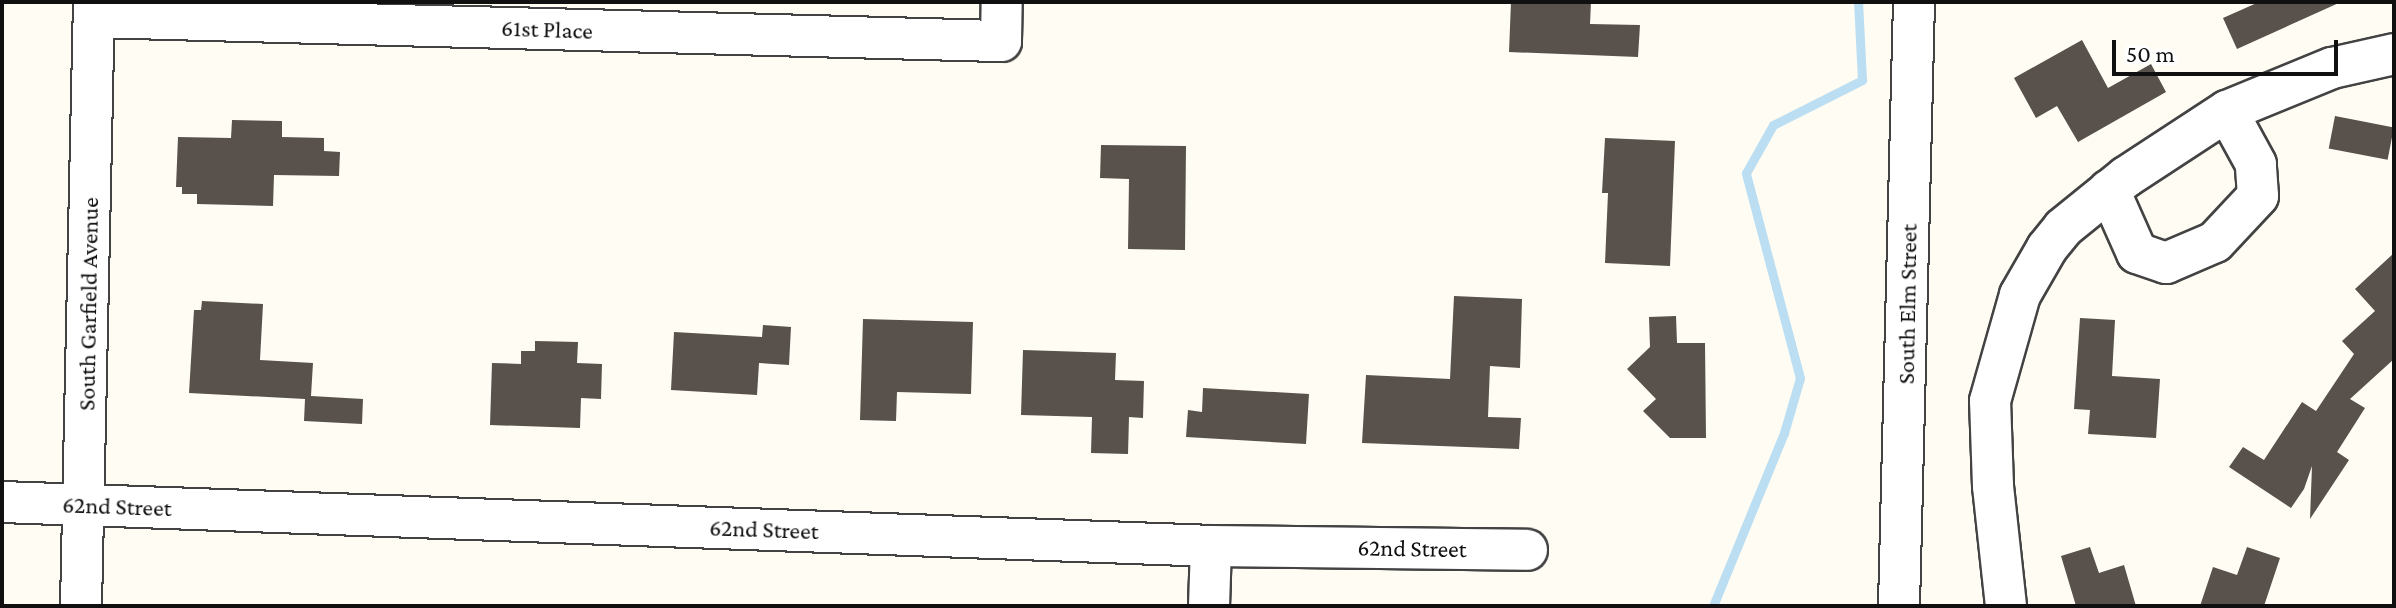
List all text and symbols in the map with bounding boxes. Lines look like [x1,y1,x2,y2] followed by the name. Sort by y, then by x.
[501,13,593,45] street label: 61st Place
[2116,24,2342,74] scale bar
[2126,40,2175,67] text: 50 m
[72,197,104,411] street label: South Garfield Avenue
[1891,223,1923,385] street label: South Elm Street
[62,490,172,522] street label: 62nd Street
[709,513,819,545] street label: 62nd Street
[1357,533,1467,563] street label: 62nd Street

